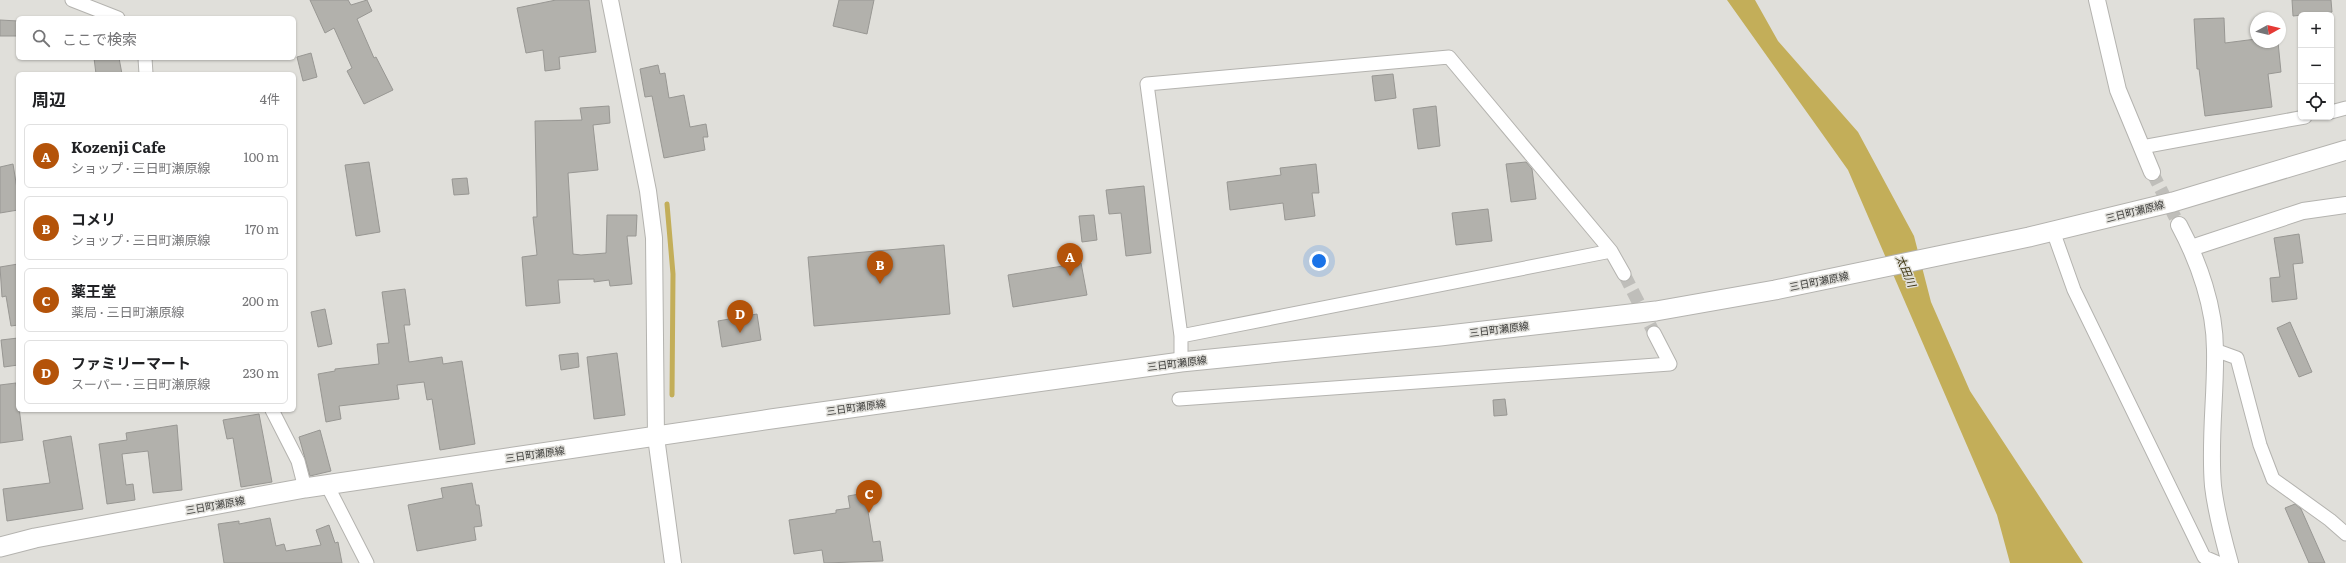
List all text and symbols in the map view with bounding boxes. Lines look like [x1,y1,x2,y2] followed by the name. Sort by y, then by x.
[2250,12,2286,48] north arrow
[2298,12,2334,120] map controls
[2298,12,2334,48] button: +
[16,16,296,60] search box
[30,27,52,49] icon: search
[62,27,137,50] text: ここで検索
[2298,48,2334,84] button: −
[2298,84,2334,120] button: locate
[32,86,66,111] text: 周辺
[260,89,280,108] text: 4件
[71,135,166,158] text: Kozenji Cafe
[41,147,51,166] text: A
[243,147,279,166] text: 100 m
[71,158,211,177] text: ショップ · 三日町瀬原線
[2104,196,2166,225] street label: 三日町瀬原線
[71,207,116,230] text: コメリ
[42,219,50,238] text: B
[245,219,279,238] text: 170 m
[71,230,211,249] text: ショップ · 三日町瀬原線
[1057,243,1083,276] pin: A
[867,251,893,284] pin: B
[1309,251,1329,271] your location
[1893,252,1921,290] water label: 太田川
[1788,267,1850,294] street label: 三日町瀬原線
[71,279,116,302] text: 薬王堂
[41,291,51,310] text: C
[242,291,279,310] text: 200 m
[727,300,753,333] pin: D
[71,302,185,321] text: 薬局 · 三日町瀬原線
[1468,317,1530,340] street label: 三日町瀬原線
[71,351,191,374] text: ファミリーマート
[1146,351,1208,374] street label: 三日町瀬原線
[41,363,51,382] text: D
[243,363,279,382] text: 230 m
[71,374,210,393] text: スーパー · 三日町瀬原線
[825,395,887,418] street label: 三日町瀬原線
[504,442,566,465] street label: 三日町瀬原線
[856,480,882,513] pin: C
[184,492,246,517] street label: 三日町瀬原線

